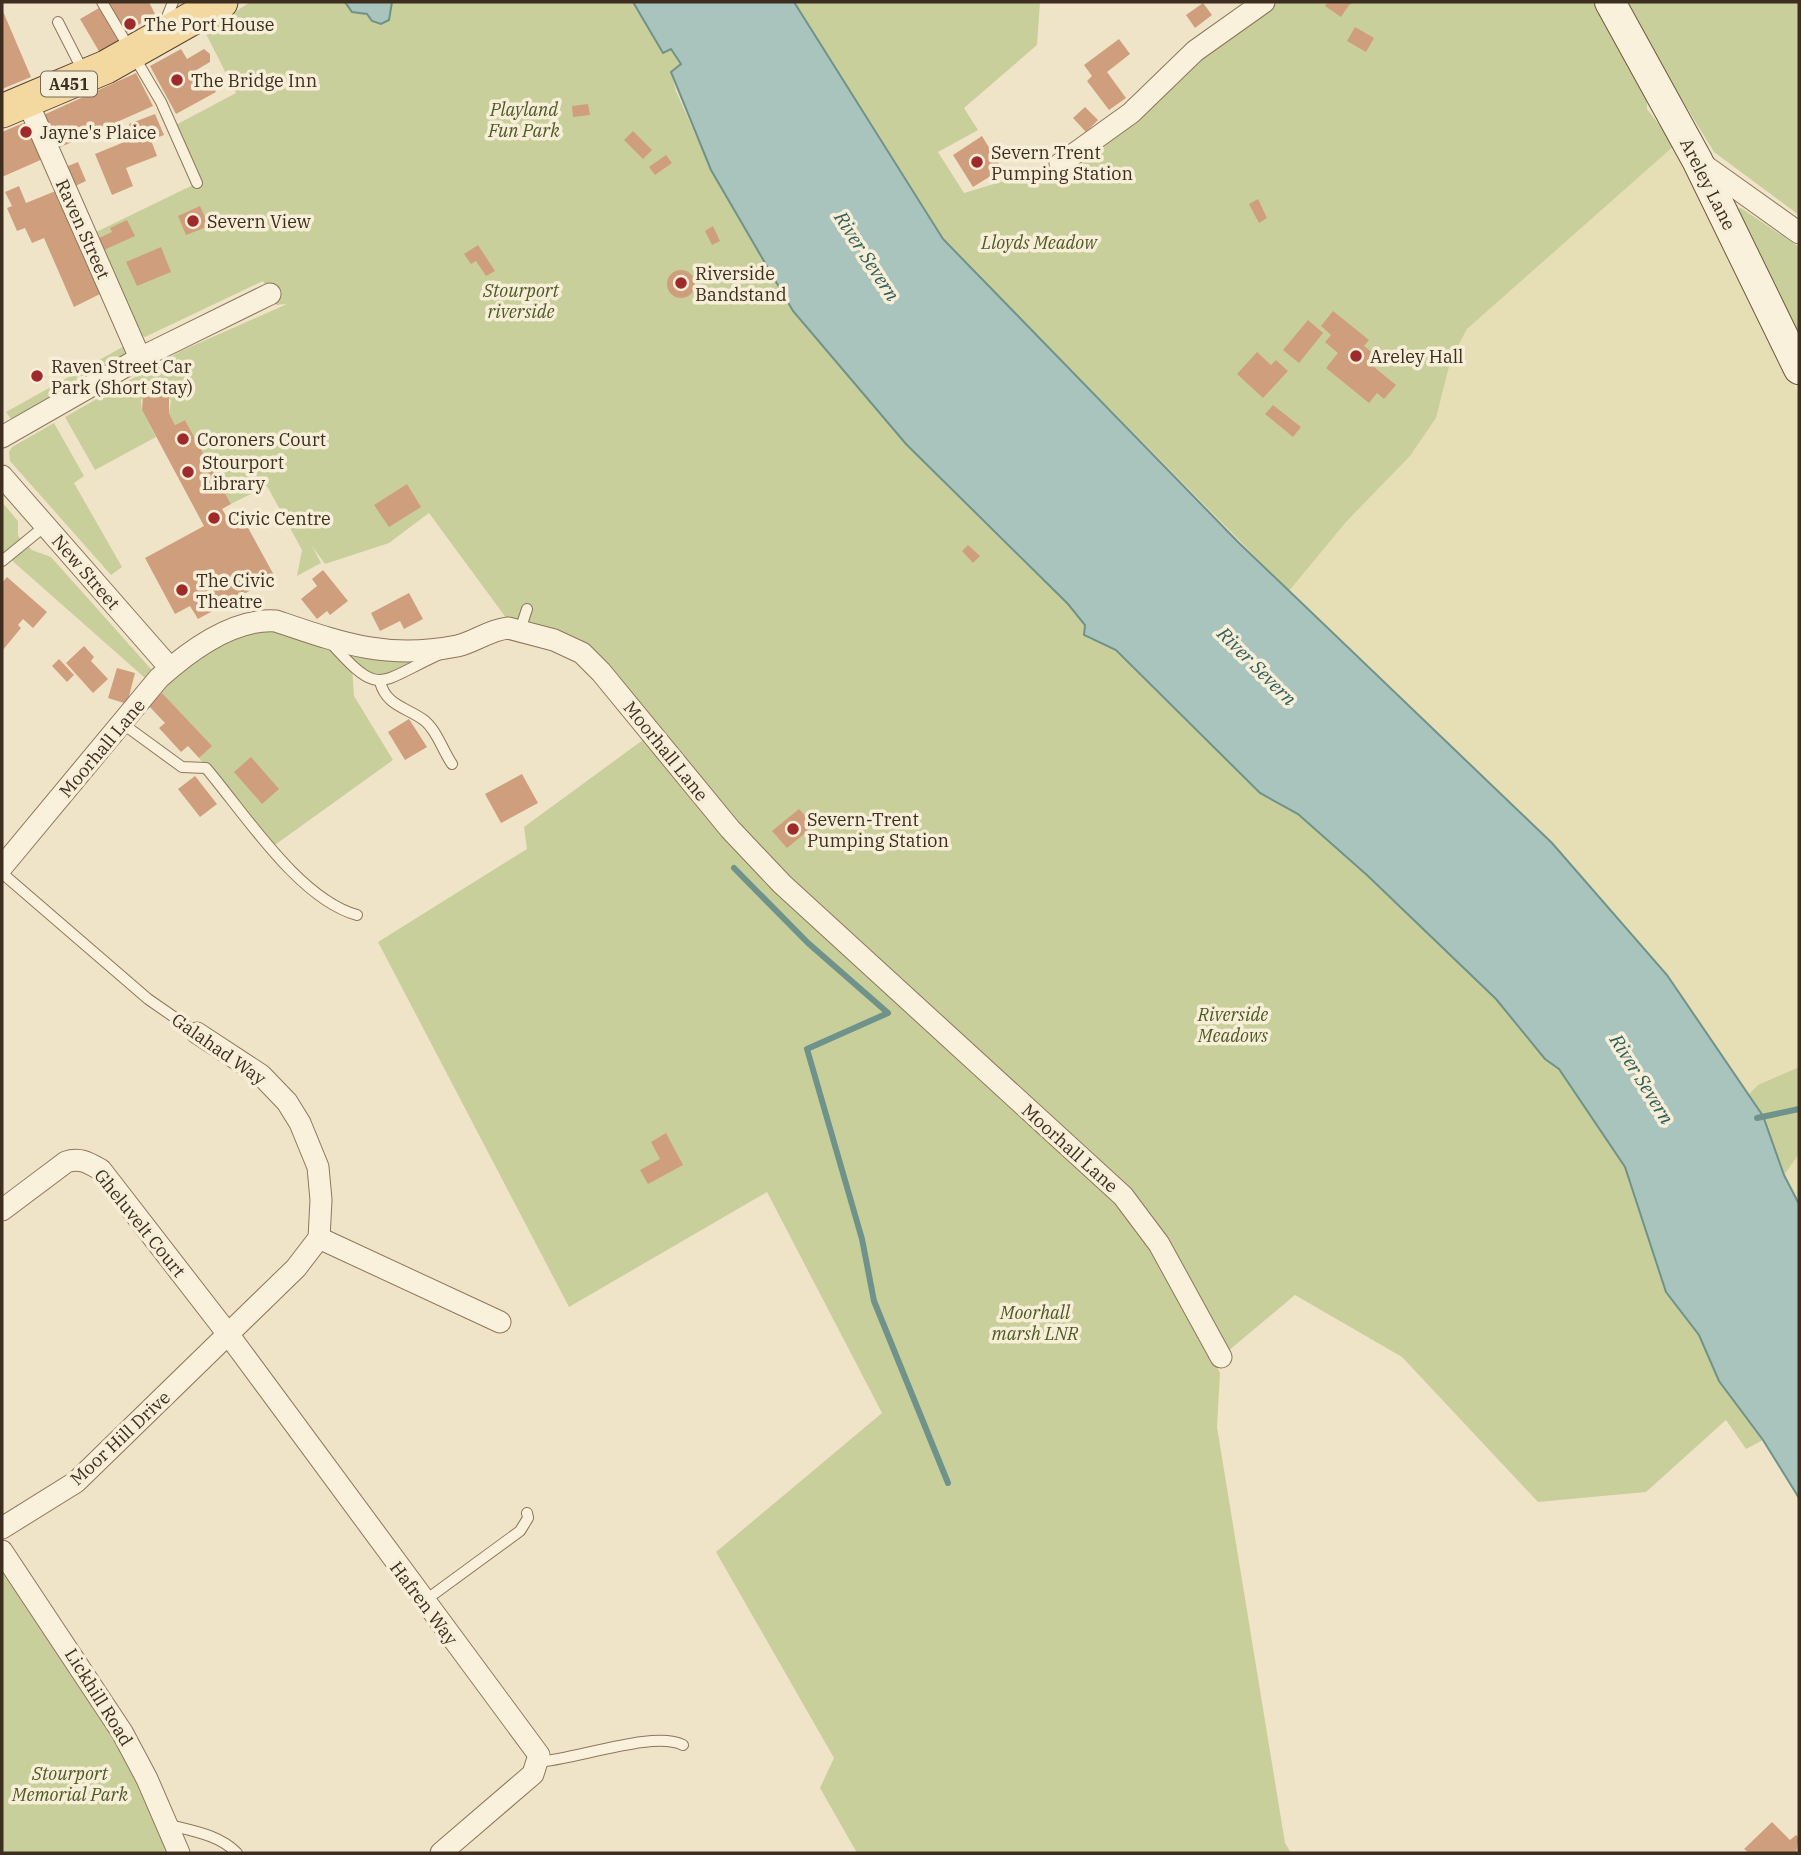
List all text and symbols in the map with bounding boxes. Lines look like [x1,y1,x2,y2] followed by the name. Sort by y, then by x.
[144,13,274,36] place label: The Port House
[122,16,138,32] marker: The Port House
[191,69,317,92] place label: The Bridge Inn
[41,72,97,96] road number: A451
[169,72,185,88] marker: The Bridge Inn
[487,98,560,142] park label: Playland Fun Park
[40,121,156,144] place label: Jayne's Plaice
[18,124,34,140] marker: Jayne's Plaice
[1675,134,1741,234] street label: Areley Lane
[991,141,1133,185] place label: Severn Trent Pumping Station
[969,154,985,170] marker: Severn Trent Pumping Station
[51,175,115,283] street label: Raven Street
[829,206,905,305] water label: River Severn
[207,210,311,233] place label: Severn View
[185,213,201,229] marker: Severn View
[980,231,1098,254] park label: Lloyds Meadow
[695,262,787,306] place label: Riverside Bandstand
[673,275,689,291] marker: Riverside Bandstand
[482,279,559,323] park label: Stourport riverside
[1370,345,1464,368] place label: Areley Hall
[1348,348,1364,364] marker: Areley Hall
[51,355,193,399] place label: Raven Street Car Park (Short Stay)
[29,368,45,384] marker: Raven Street Car Park (Short Stay)
[197,428,326,451] place label: Coroners Court
[175,431,191,447] marker: Coroners Court
[202,451,284,495] place label: Stourport Library
[180,464,196,480] marker: Stourport Library
[228,507,331,530] place label: Civic Centre
[206,510,222,526] marker: Civic Centre
[47,530,125,614] street label: New Street
[196,569,275,613] place label: The Civic Theatre
[174,582,190,598] marker: The Civic Theatre
[1212,621,1302,711] water label: River Severn
[54,694,150,802] street label: Moorhall Lane
[619,696,713,806] street label: Moorhall Lane
[807,808,949,852] place label: Severn-Trent Pumping Station
[785,821,801,837] marker: Severn-Trent Pumping Station
[1197,1003,1268,1047] park label: Riverside Meadows
[167,1008,271,1090] street label: Galahad Way
[1604,1029,1679,1129] water label: River Severn
[1017,1099,1123,1197] street label: Moorhall Lane
[89,1164,191,1282] street label: Gheluvelt Court
[991,1301,1079,1345] park label: Moorhall marsh LNR
[65,1386,175,1490] street label: Moor Hill Drive
[385,1557,463,1650] street label: Hafren Way
[60,1644,138,1750] street label: Lickhill Road
[11,1762,128,1806] park label: Stourport Memorial Park

